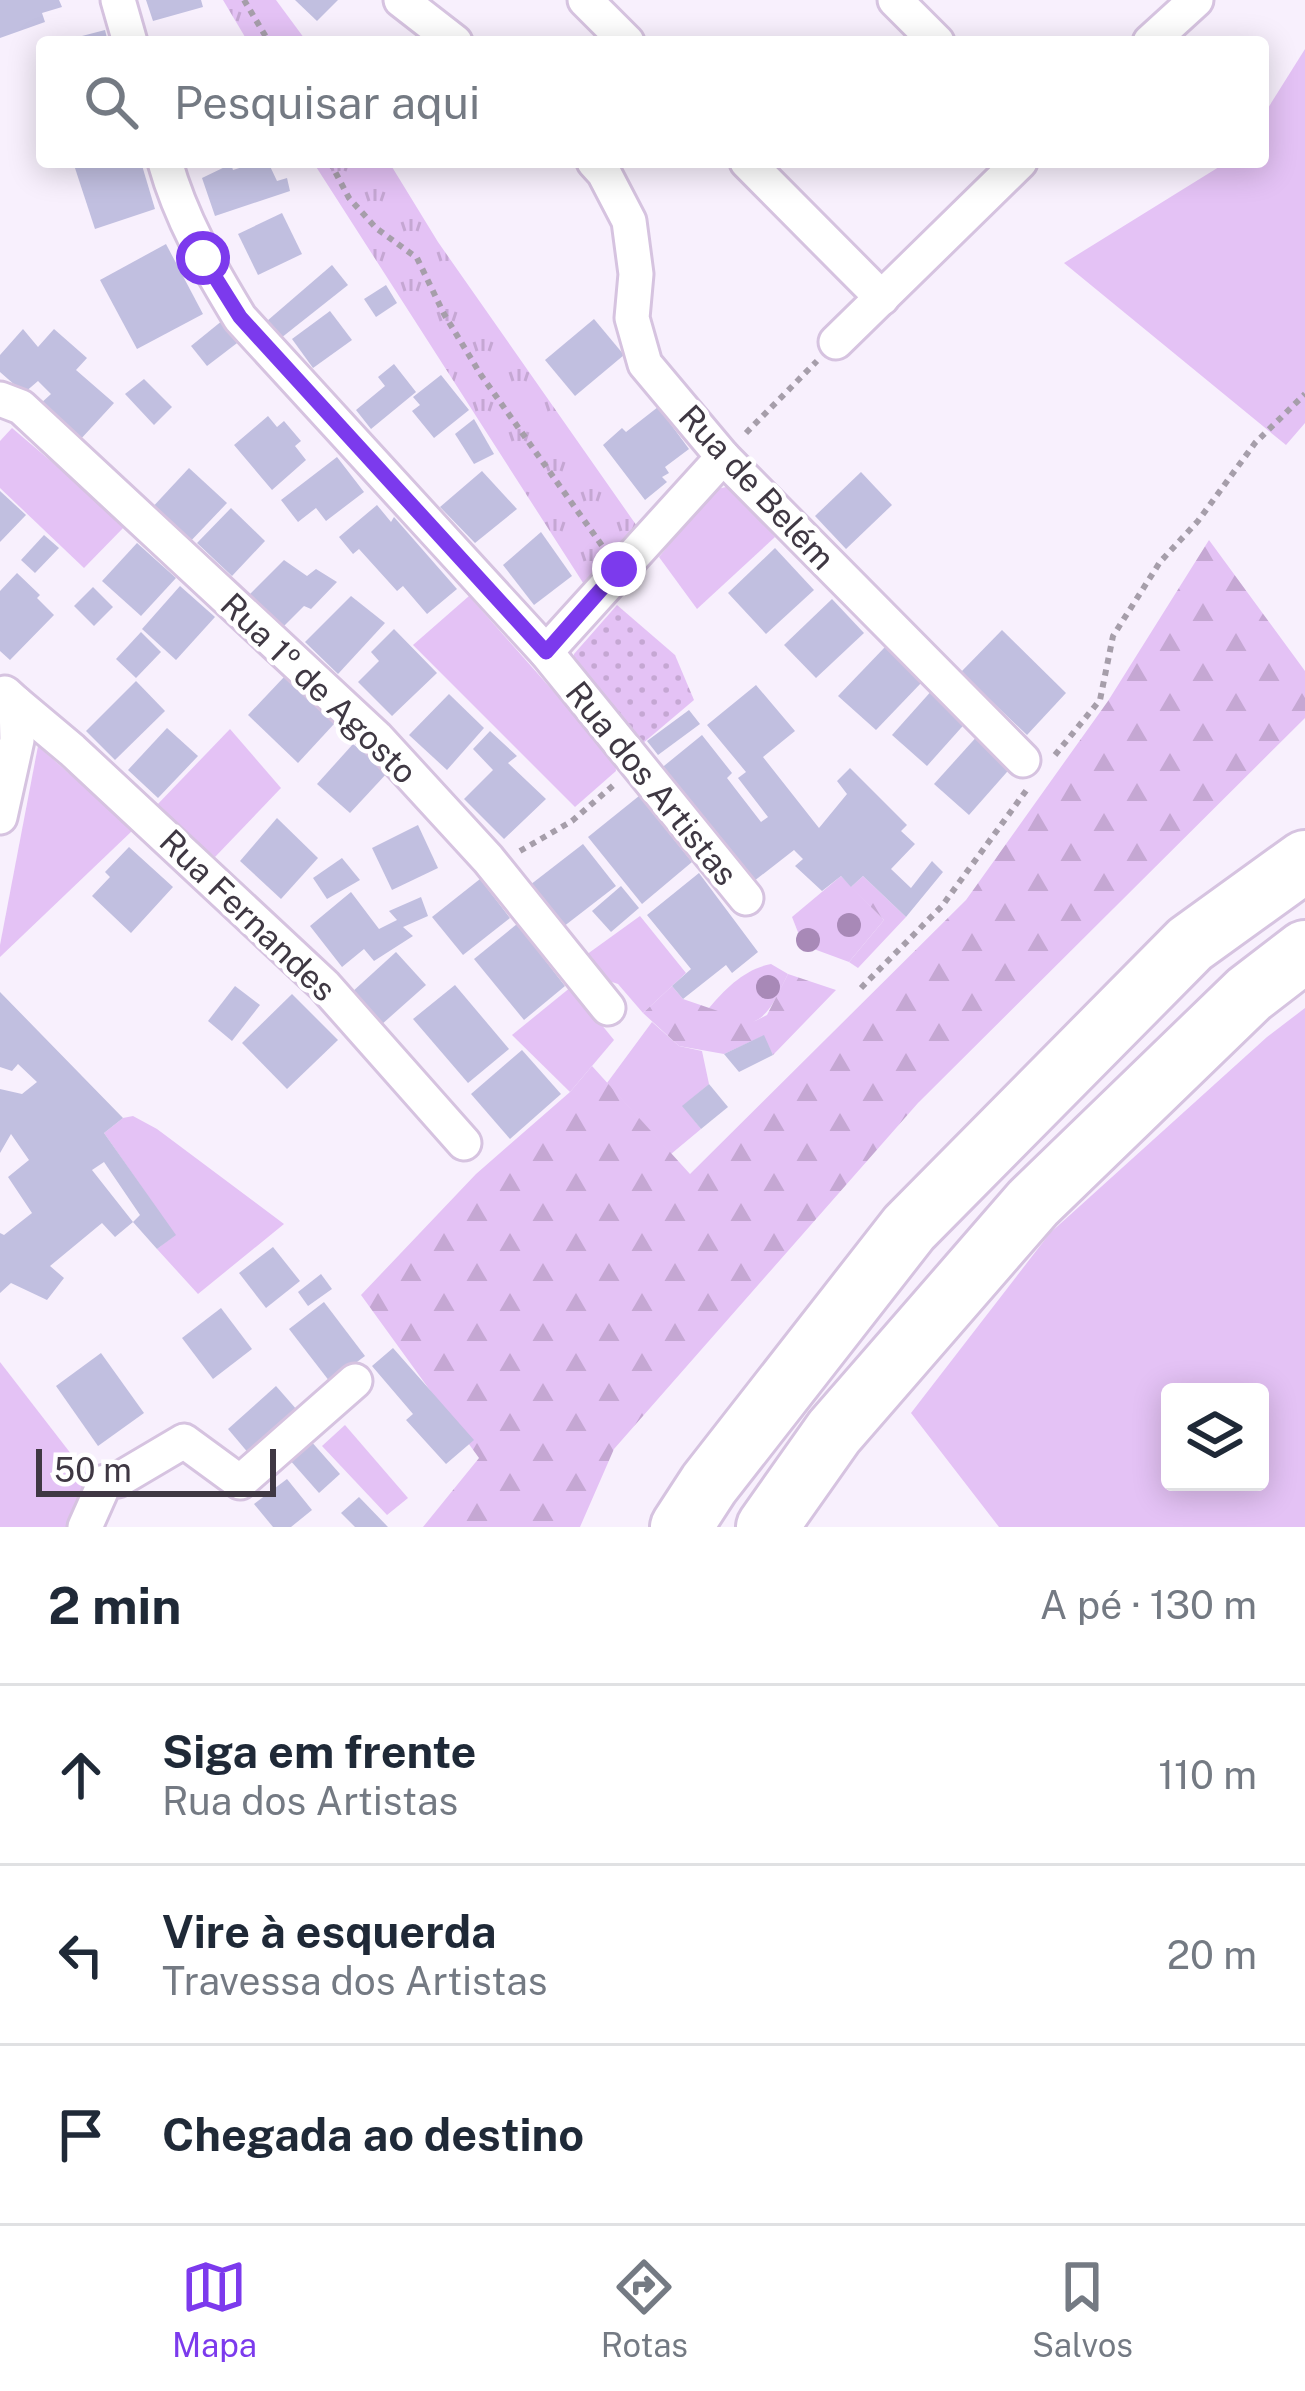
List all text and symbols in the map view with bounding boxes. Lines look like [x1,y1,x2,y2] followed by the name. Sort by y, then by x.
[36,36,1269,168] search box
[78,69,144,135] icon: search
[174,76,480,129] text: Pesquisar aqui
[176,231,230,285] route start
[671,397,843,577] street label: Rua de Belém
[592,542,646,596] route end
[213,585,425,791] street label: Rua 1º de Agosto
[558,674,746,892] street label: Rua dos Artistas
[152,822,344,1008] street label: Rua Fernandes
[1161,1383,1269,1491] map controls
[1161,1383,1269,1491] button: layers
[36,1443,276,1496] scale bar
[54,1451,132,1489] text: 50 m
[48,1576,182,1635] text: 2 min
[1040,1582,1257,1628] text: A pé · 130 m
[162,1725,476,1778] text: Siga em frente
[48,1742,114,1808] icon: ahead
[1158,1752,1257,1798] text: 110 m
[162,1778,458,1824] text: Rua dos Artistas
[162,1905,497,1958] text: Vire à esquerda
[48,1922,114,1988] icon: left
[1167,1932,1257,1978] text: 20 m
[162,1958,547,2004] text: Travessa dos Artistas
[48,2102,114,2168] icon: arrive
[162,2108,584,2161] text: Chegada ao destino
[172,2254,257,2364] tab: Mapa
[601,2254,688,2364] tab: Rotas
[1032,2254,1133,2364] tab: Salvos

